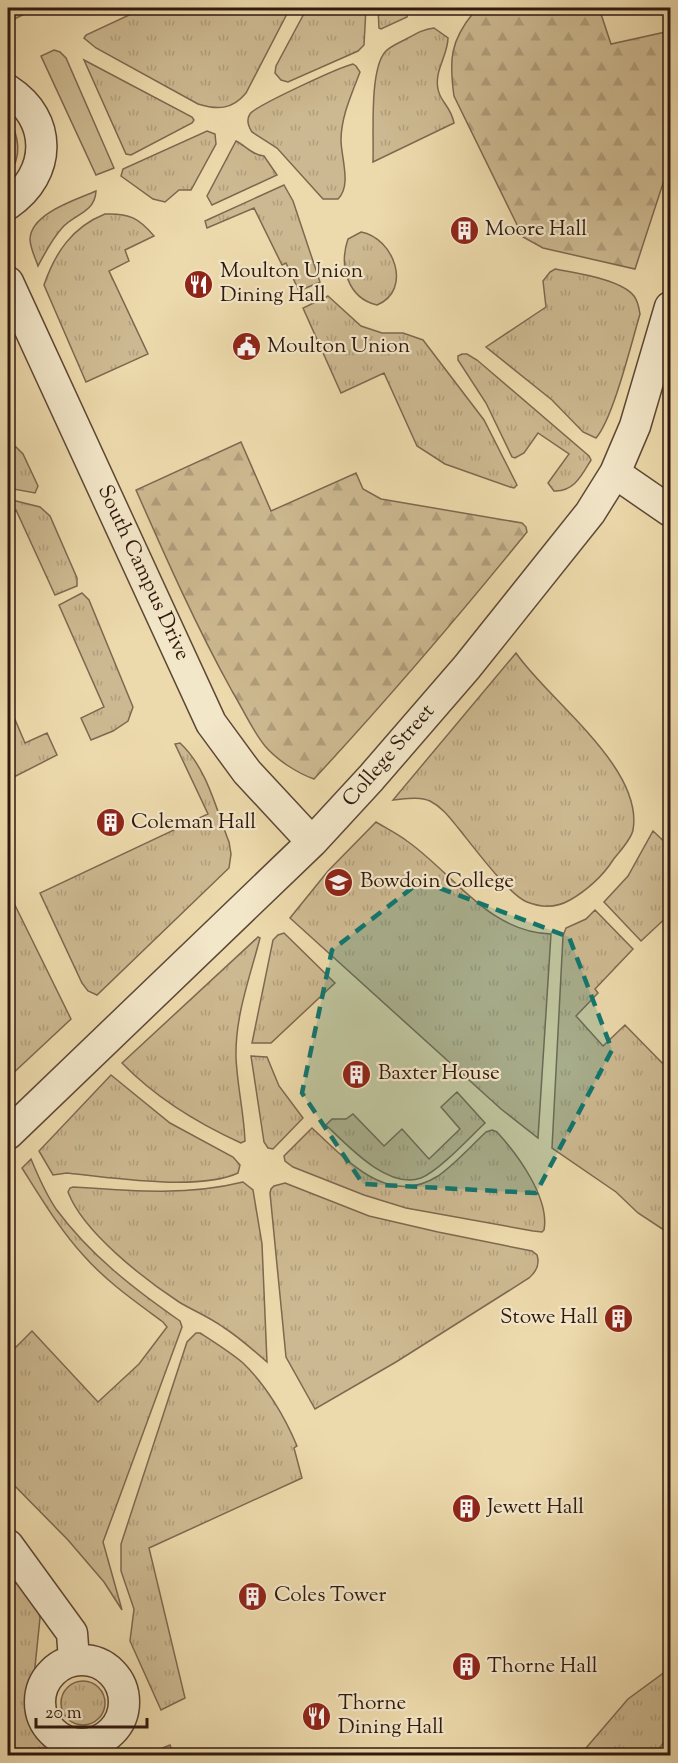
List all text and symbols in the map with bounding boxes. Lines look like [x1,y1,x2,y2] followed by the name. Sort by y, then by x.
[448,214,480,246] building icon: Moore Hall
[485,215,587,245] place label: Moore Hall
[220,257,363,311] place label: Moulton Union Dining Hall
[183,268,215,300] restaurant icon: Moulton Union Dining Hall
[230,331,262,363] public building icon: Moulton Union
[267,332,410,362] place label: Moulton Union
[89,480,197,666] street label: South Campus Drive
[336,698,442,814] street label: College Street
[94,807,126,839] building icon: Coleman Hall
[131,808,256,838] place label: Coleman Hall
[323,866,355,898] school or university icon: Bowdoin College
[360,867,514,897] place label: Bowdoin College
[341,1058,373,1090] building icon: Baxter House
[378,1059,500,1089] place label: Baxter House
[603,1302,635,1334] building icon: Stowe Hall
[500,1303,598,1333] place label: Stowe Hall
[450,1492,482,1524] building icon: Jewett Hall
[486,1493,584,1523] place label: Jewett Hall
[237,1580,269,1612] building icon: Coles Tower
[274,1581,387,1611] place label: Coles Tower
[450,1651,482,1683] building icon: Thorne Hall
[487,1652,598,1682] place label: Thorne Hall
[338,1689,444,1743] place label: Thorne Dining Hall
[36,1691,147,1729] scale bar
[301,1700,333,1732] restaurant icon: Thorne Dining Hall
[45,1701,82,1727] text: 20 m

